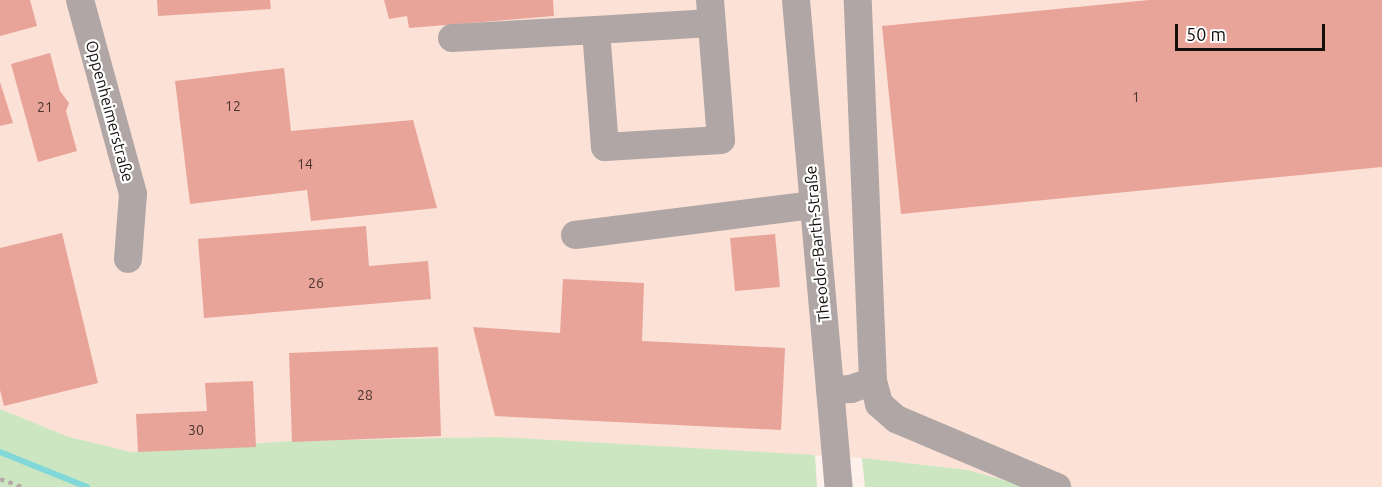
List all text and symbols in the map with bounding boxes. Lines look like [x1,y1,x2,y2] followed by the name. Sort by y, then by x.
[1178,12,1328,50] scale bar
[1186,24,1226,44] text: 50 m
[82,38,138,184] street label: Oppenheimerstraße
[1132,89,1140,105] house number: 1
[225,98,241,114] house number: 12
[37,99,53,115] house number: 21
[297,156,313,172] house number: 14
[801,165,833,323] street label: Theodor-Barth-Straße
[308,275,324,291] house number: 26
[357,387,373,403] house number: 28
[188,422,204,438] house number: 30

